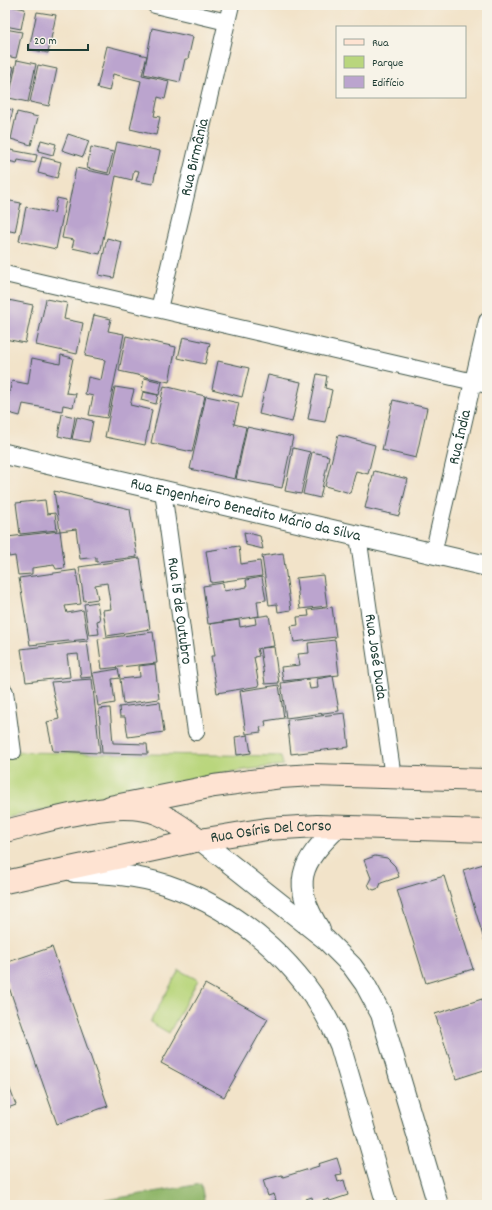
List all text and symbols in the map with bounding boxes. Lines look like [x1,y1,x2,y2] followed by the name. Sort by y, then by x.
[28,26,88,52] scale bar
[336,26,466,98] legend
[34,33,57,50] text: 20 m
[372,35,389,52] text: Rua
[372,55,403,72] text: Parque
[372,75,404,92] text: Edifício
[175,116,215,198] street label: Rua Birmânia
[443,407,478,467] street label: Rua Índia
[128,472,364,548] street label: Rua Engenheiro Benedito Mário da Silva
[161,556,198,666] street label: Rua 15 de Outubro
[358,612,393,702] street label: Rua José Duda
[209,814,332,850] street label: Rua Osíris Del Corso

